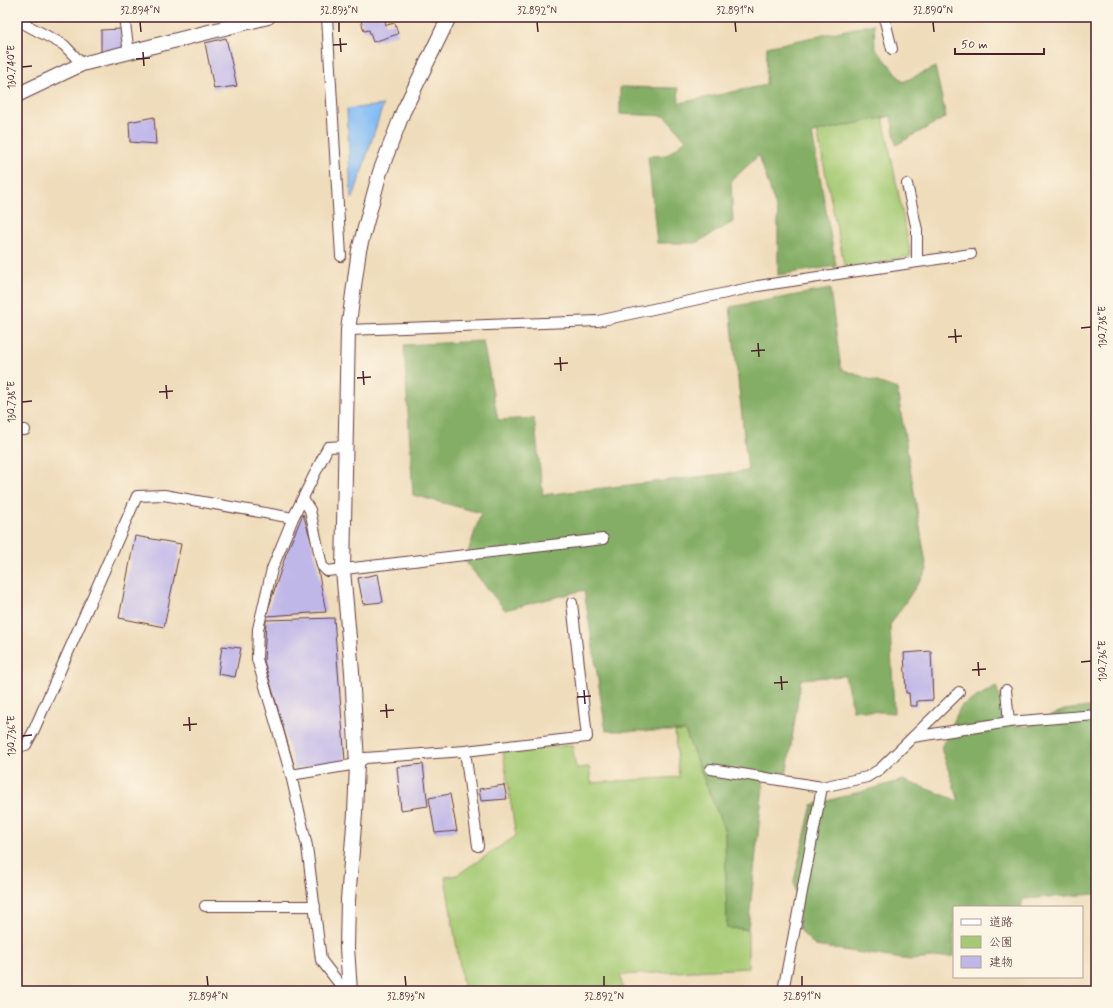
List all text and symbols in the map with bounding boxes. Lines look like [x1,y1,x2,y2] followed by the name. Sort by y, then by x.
[120,4,160,18] text: 32.894°N
[320,4,358,18] text: 32.893°N
[517,4,557,18] text: 32.892°N
[716,4,754,18] text: 32.891°N
[913,4,953,18] text: 32.890°N
[955,30,1044,56] scale bar
[961,37,988,53] text: 50 m
[5,45,19,89] text: 130.740°E
[1096,306,1110,348] text: 130.738°E
[5,381,19,423] text: 130.738°E
[1096,640,1110,682] text: 130.736°E
[5,715,19,757] text: 130.736°E
[953,906,1083,978] legend
[989,915,1013,931] text: 道路
[989,935,1013,951] text: 公園
[989,955,1013,971] text: 建物
[188,990,228,1004] text: 32.894°N
[387,990,425,1004] text: 32.893°N
[584,990,624,1004] text: 32.892°N
[783,990,821,1004] text: 32.891°N

